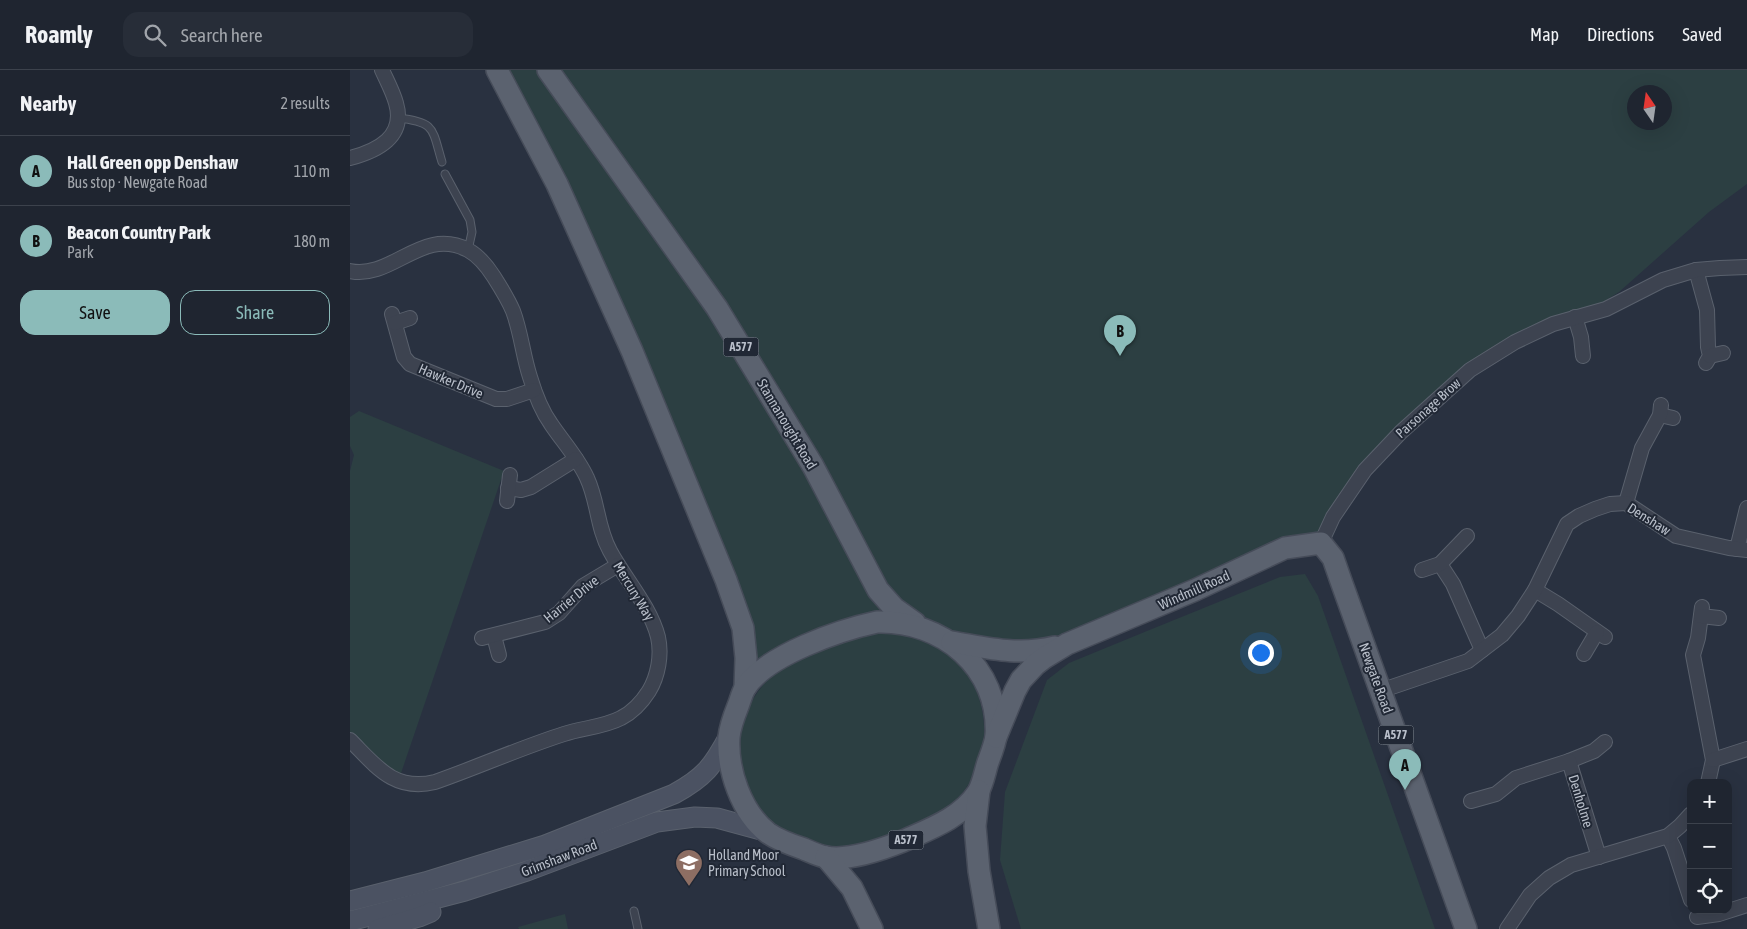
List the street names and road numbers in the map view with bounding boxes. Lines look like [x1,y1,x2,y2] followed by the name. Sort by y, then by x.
[724,338,758,356] road number: A577
[416,360,486,402] street label: Hawker Drive
[1392,374,1464,441] street label: Parsonage Brow
[754,376,820,472] street label: Stannanought Road
[1625,500,1674,539] street label: Denshaw
[610,559,658,623] street label: Mercury Way
[1156,567,1232,613] street label: Windmill Road
[540,572,602,626] street label: Harrier Drive
[1356,641,1396,715] street label: Newgate Road
[1378,726,1414,744] road number: A577
[1565,773,1597,829] street label: Denholme
[888,830,924,850] road number: A577
[519,836,599,880] street label: Grimshaw Road

